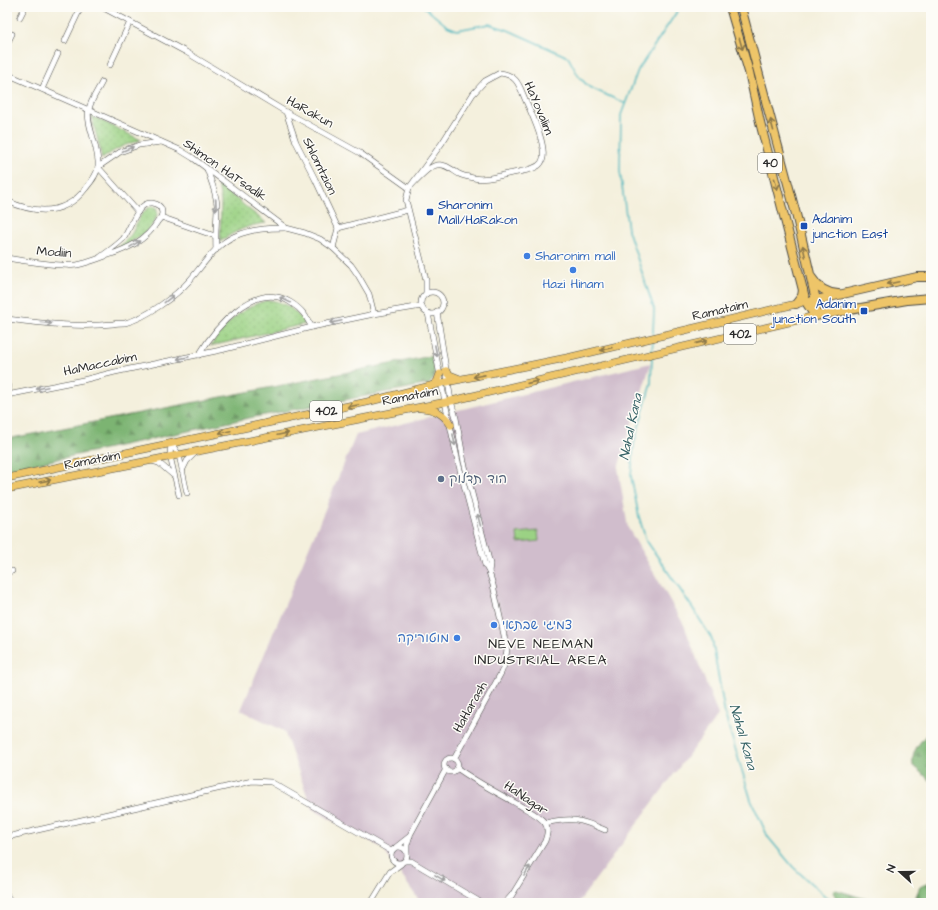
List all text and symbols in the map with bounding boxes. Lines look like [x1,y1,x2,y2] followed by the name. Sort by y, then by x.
[737,38,745,51] one-way arrow
[520,79,559,138] street label: HaYovalim
[283,92,337,133] street label: HaRakun
[768,118,775,131] one-way arrow
[180,134,270,206] street label: Shimon HaTsadik
[298,134,342,198] street label: Shlomtzion
[121,145,133,153] one-way arrow
[758,153,782,173] road number: 40
[773,177,780,190] one-way arrow
[438,196,518,229] place label: Sharonim Mall/HaRakon
[213,198,220,211] one-way arrow
[425,207,435,217] marker: Sharonim Mall/HaRakon
[810,210,889,243] place label: Adanim junction East
[799,221,809,231] marker: Adanim junction East
[129,239,141,247] one-way arrow
[36,242,73,262] street label: Modiin
[799,245,807,258] one-way arrow
[535,247,616,265] place label: Sharonim mall
[522,251,532,261] marker: Sharonim mall
[568,265,578,275] marker: Hazi Hinam
[542,275,604,293] place label: Hazi Hinam
[886,279,899,287] one-way arrow
[164,295,175,303] one-way arrow
[690,295,750,325] street label: Ramataim
[770,295,857,328] place label: Adanim junction South
[279,296,291,303] one-way arrow
[859,306,869,316] marker: Adanim junction South
[330,318,343,326] one-way arrow
[39,319,52,327] one-way arrow
[724,324,756,344] road number: 402
[696,338,709,346] one-way arrow
[432,344,440,357] one-way arrow
[600,345,613,353] one-way arrow
[62,347,139,381] street label: HaMaccabim
[176,354,189,362] one-way arrow
[473,372,486,380] one-way arrow
[526,377,539,385] one-way arrow
[381,382,440,410] street label: Ramataim
[35,384,48,392] one-way arrow
[614,391,648,462] water label: Nahal Kana
[310,401,342,421] road number: 402
[346,402,359,410] one-way arrow
[219,429,232,437] one-way arrow
[276,430,289,438] one-way arrow
[450,433,458,446] one-way arrow
[63,446,122,474] street label: Ramataim
[449,470,507,488] place label: הוד תדלוק
[436,474,446,484] marker: הוד תדלוק
[38,477,51,485] one-way arrow
[475,514,482,527] one-way arrow
[502,616,572,634] place label: צמיגי שבתאי
[489,620,499,630] marker: צמיגי שבתאי
[398,629,449,647] place label: מוטוריקה
[452,633,462,643] marker: מוטוריקה
[474,634,608,670] district label: NEVE NEEMAN INDUSTRIAL AREA
[449,678,492,736] street label: HaHarash
[724,702,762,773] water label: Nahal Kana
[500,777,552,820] street label: HaNagar
[880,852,920,892] north arrow
[883,863,899,875] text: N
[523,865,531,877] one-way arrow
[434,874,445,882] one-way arrow

